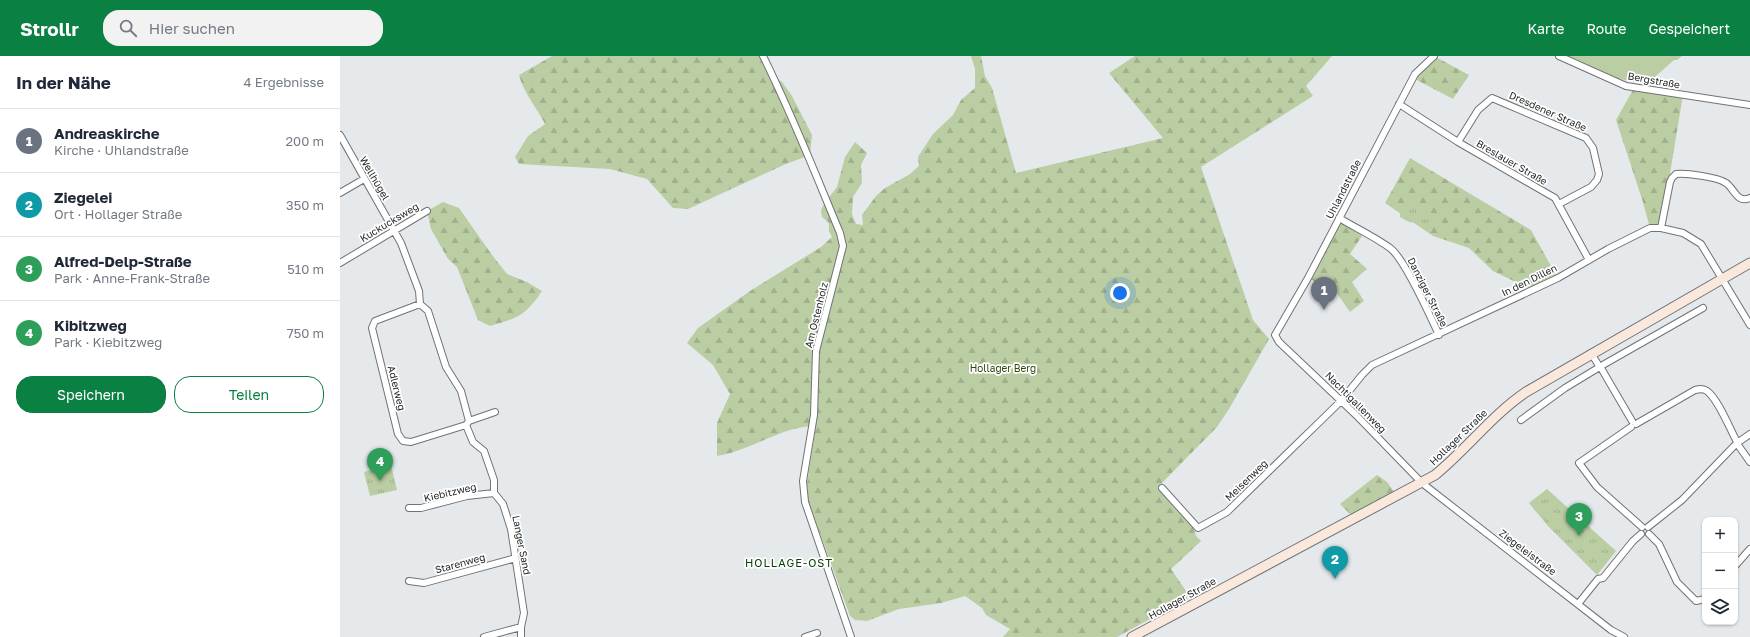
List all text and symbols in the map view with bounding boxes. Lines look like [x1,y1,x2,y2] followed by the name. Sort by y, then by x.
[103,10,383,46] search box
[20,17,79,40] text: Strollr
[117,17,139,39] icon: search
[149,19,235,37] text: Hier suchen
[1528,20,1564,37] text: Karte
[1586,20,1626,37] text: Route
[1648,20,1730,37] text: Gespeichert
[1627,70,1681,91] street label: Bergstraße
[16,72,111,93] text: In der Nähe
[244,74,324,90] text: 4 Ergebnisse
[1507,89,1589,134] street label: Dresdener Straße
[54,124,160,142] text: Andreaskirche
[26,133,32,149] text: 1
[286,133,324,149] text: 200 m
[1474,137,1550,187] street label: Breslauer Straße
[54,142,189,158] text: Kirche · Uhlandstraße
[358,154,392,202] street label: Wellhügel
[1323,157,1363,221] street label: Uhlandstraße
[54,188,112,206] text: Ziegelei
[25,197,33,213] text: 2
[286,197,324,213] text: 350 m
[358,200,420,244] street label: Kuckucksweg
[54,206,182,222] text: Ort · Hollager Straße
[54,252,192,270] text: Alfred-Delp-Straße
[1405,255,1451,329] street label: Danziger Straße
[25,261,33,277] text: 3
[287,261,324,277] text: 510 m
[1499,261,1559,299] street label: In den Dillen
[54,270,210,286] text: Park · Anne-Frank-Straße
[1311,277,1337,310] pin: 1
[802,281,830,349] street label: Am Ostenholz
[1110,283,1130,303] your location
[54,316,127,334] text: Kibitzweg
[25,325,33,341] text: 4
[287,325,324,341] text: 750 m
[54,334,162,350] text: Park · Kiebitzweg
[970,362,1036,374] park label: Hollager Berg
[386,364,408,412] street label: Adlerweg
[1323,369,1389,435] street label: Nachtigallenweg
[16,376,166,413] button: Speichern
[174,376,324,413] button: Teilen
[1427,406,1489,467] street label: Hollager Straße
[367,448,393,481] pin: 4
[1222,457,1270,503] street label: Meisenweg
[423,480,477,504] street label: Kiebitzweg
[1566,503,1592,536] pin: 3
[510,514,534,576] street label: Langer Sand
[1702,517,1738,625] map controls
[1702,517,1738,553] button: +
[1497,527,1559,577] street label: Ziegeleistraße
[1322,546,1348,579] pin: 2
[434,551,486,575] street label: Starenweg
[1702,553,1738,589] button: −
[745,556,833,569] district label: HOLLAGE-OST
[1146,574,1218,621] street label: Hollager Straße
[1702,589,1738,625] button: layers

